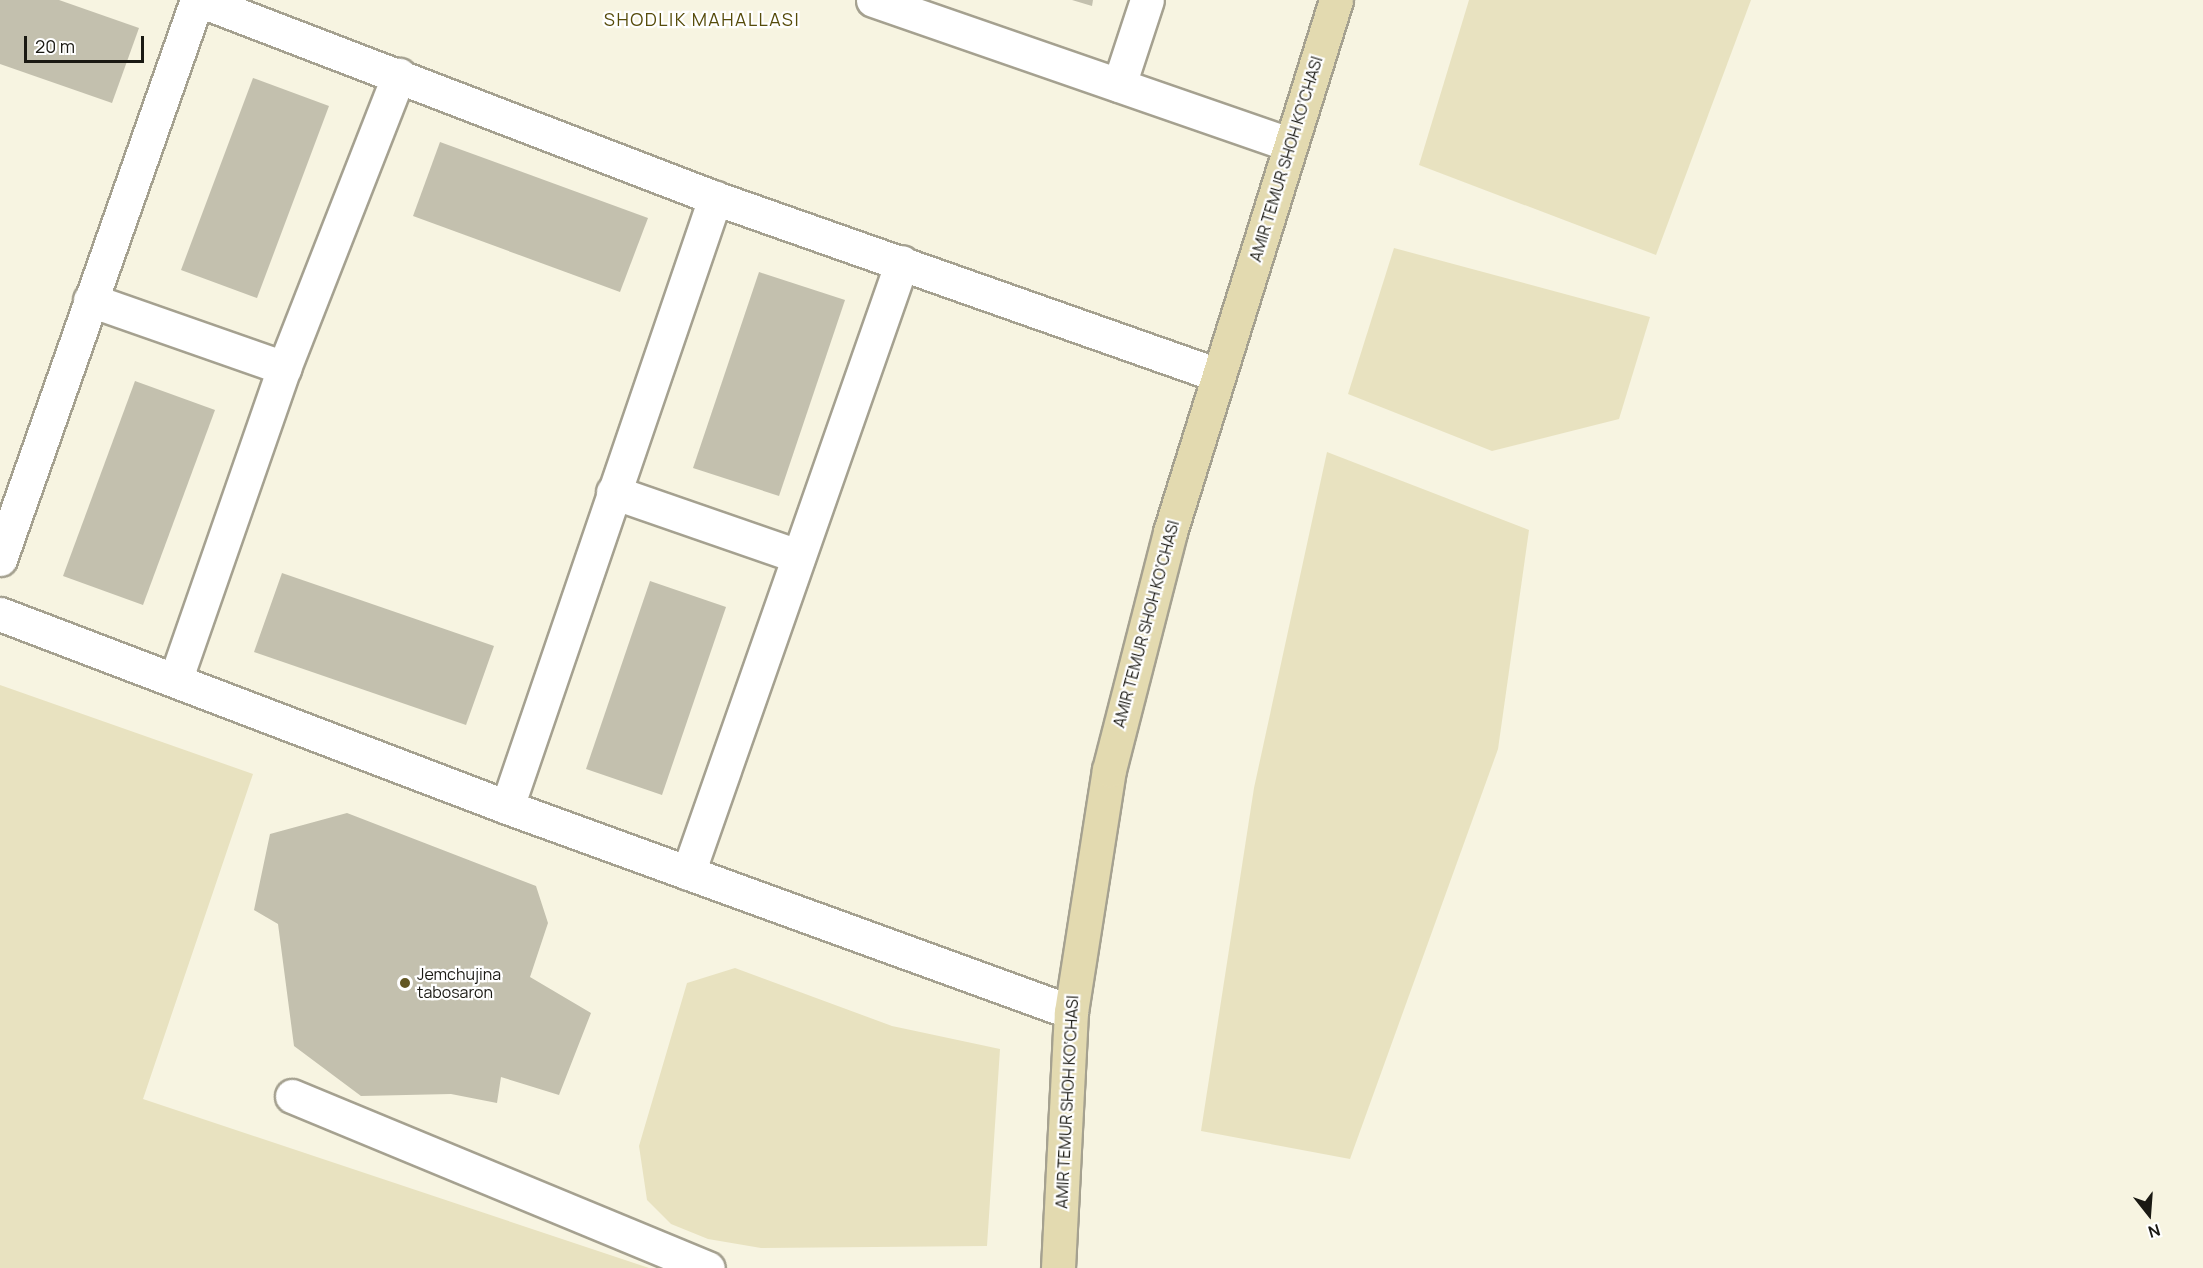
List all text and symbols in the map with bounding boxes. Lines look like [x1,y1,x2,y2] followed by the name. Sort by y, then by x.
[604,8,800,30] district label: SHODLIK MAHALLASI
[27,24,147,62] scale bar
[35,34,75,58] text: 20 m
[1246,54,1326,264] street label: AMIR TEMUR SHOH KO‘CHASI
[1109,518,1183,730] street label: AMIR TEMUR SHOH KO‘CHASI
[417,964,501,1002] place label: Jemchujina tabosaron
[398,976,412,990] marker: Jemchujina tabosaron
[1052,995,1082,1209] street label: AMIR TEMUR SHOH KO‘CHASI
[2119,1184,2179,1244] north arrow
[2146,1219,2163,1243] text: N

